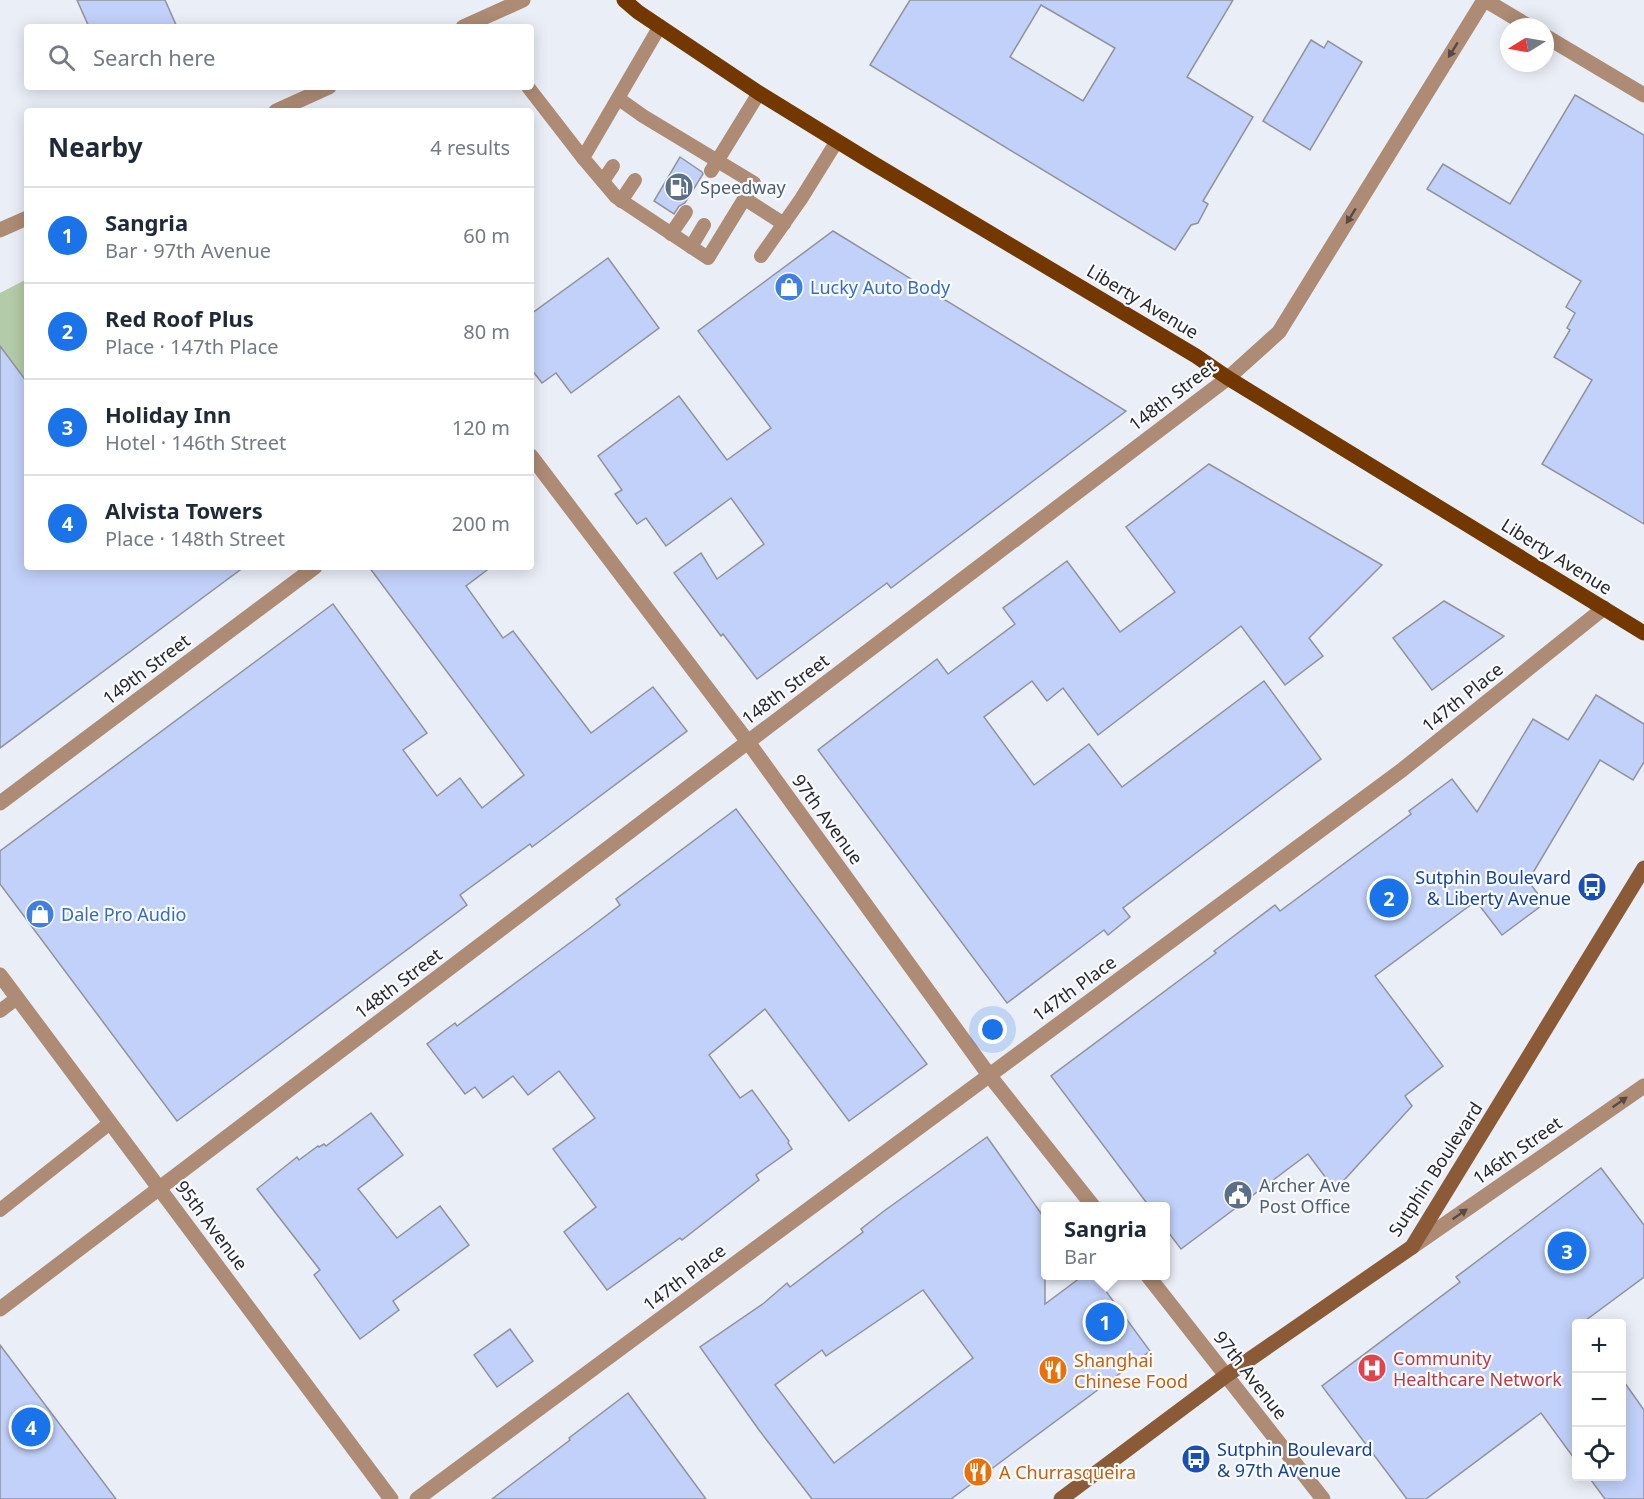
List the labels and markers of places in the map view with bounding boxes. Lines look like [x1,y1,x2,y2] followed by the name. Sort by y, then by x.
[663,171,695,203] fuel station icon: Speedway
[700,175,787,199] place label: Speedway
[773,271,805,303] shop icon: Lucky Auto Body
[810,275,951,299] place label: Lucky Auto Body
[1415,865,1571,910] place label: Sutphin Boulevard & Liberty Avenue
[1576,871,1608,903] bus stop icon: Sutphin Boulevard & Liberty Avenue
[1370,876,1408,920] pin: 2
[24,898,56,930] shop icon: Dale Pro Audio
[61,902,186,926] place label: Dale Pro Audio
[1259,1173,1350,1218] place label: Archer Ave Post Office
[1222,1179,1254,1211] public building icon: Archer Ave Post Office
[1548,1228,1586,1274] pin: 3
[1086,1300,1124,1344] pin: 1
[1393,1346,1562,1391] place label: Community Healthcare Network
[1074,1348,1188,1393] place label: Shanghai Chinese Food
[1356,1352,1388,1384] hospital icon: Community Healthcare Network
[1037,1354,1069,1386] restaurant icon: Shanghai Chinese Food
[12,1404,51,1450] pin: 4
[1217,1437,1373,1482] place label: Sutphin Boulevard & 97th Avenue
[1180,1443,1212,1475] bus stop icon: Sutphin Boulevard & 97th Avenue
[962,1456,994,1488] restaurant icon: A Churrasqueira
[999,1460,1136,1484] place label: A Churrasqueira

